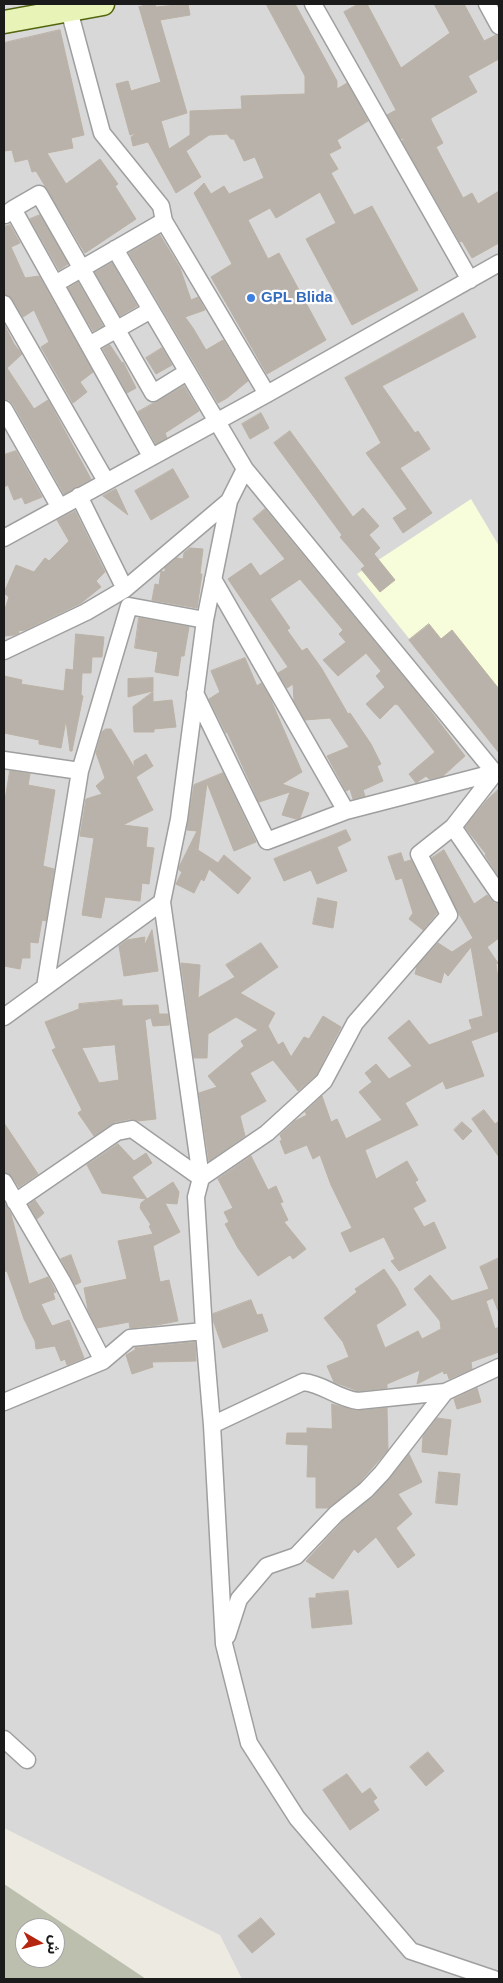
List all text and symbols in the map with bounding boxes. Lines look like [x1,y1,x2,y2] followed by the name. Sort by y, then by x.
[261,289,333,307] place label: GPL Blida
[245,292,257,304] marker: GPL Blida
[15,1918,65,1968] north arrow
[45,1934,63,1956] text: ش

